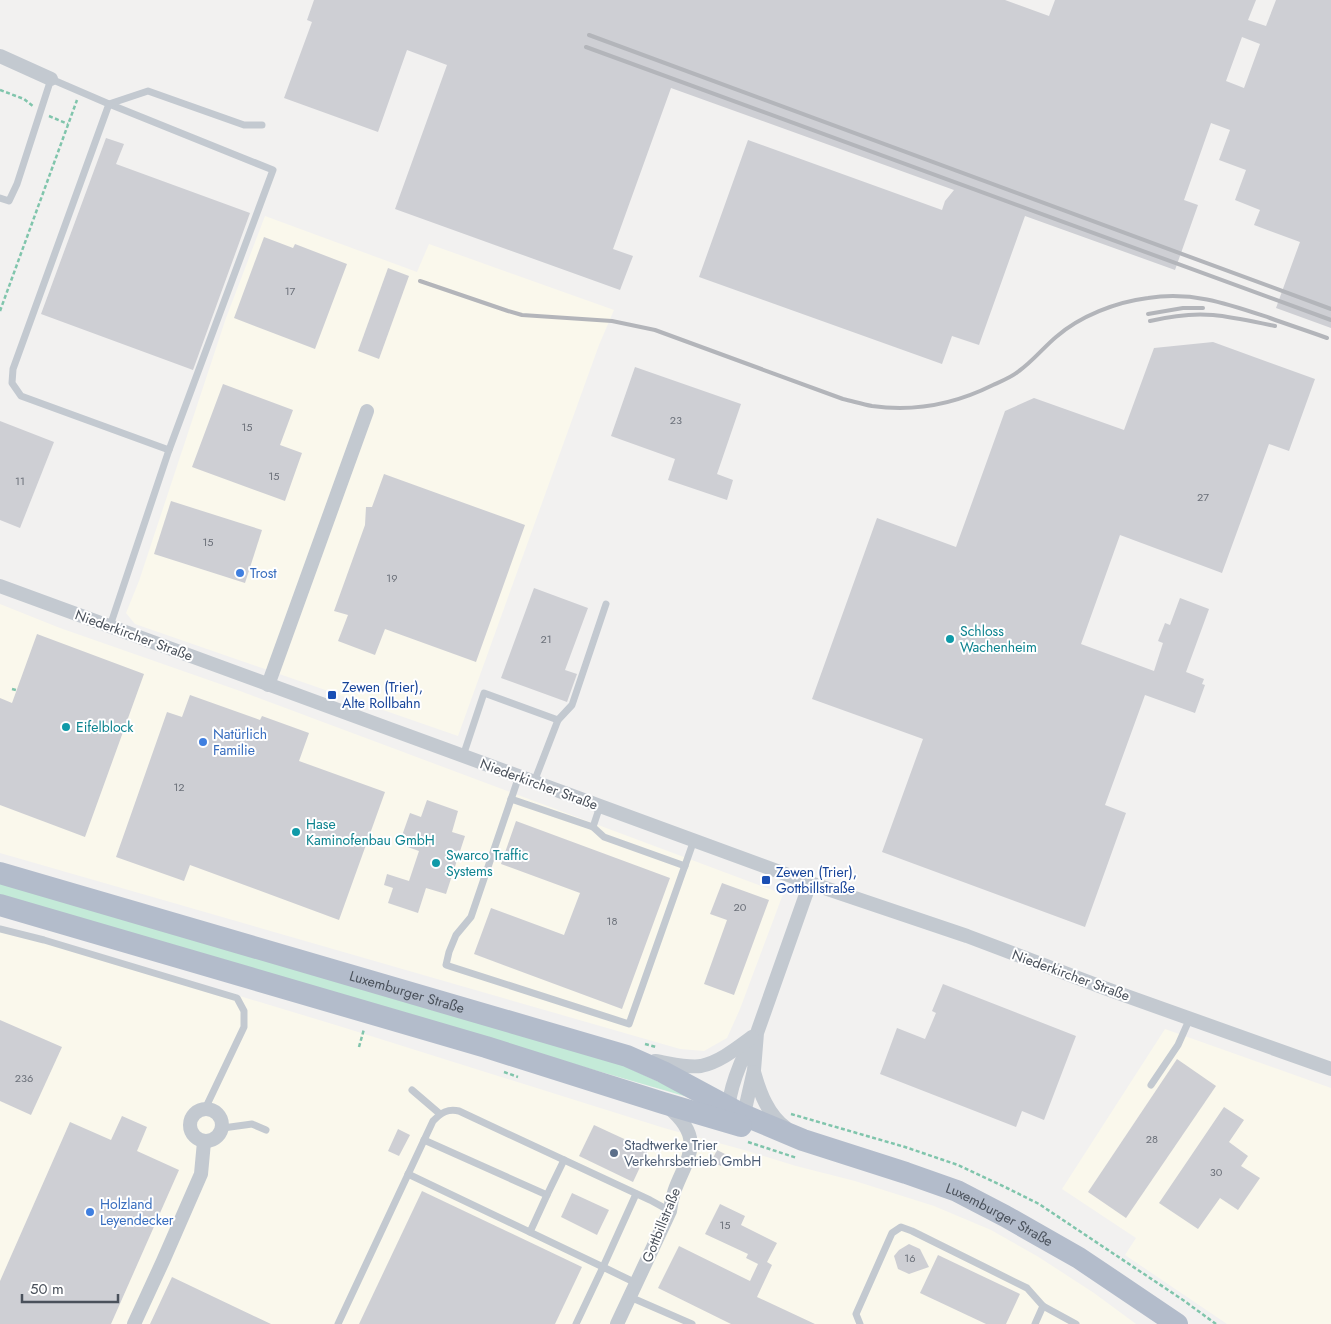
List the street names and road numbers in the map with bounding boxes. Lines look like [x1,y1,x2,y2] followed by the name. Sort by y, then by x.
[72,604,196,666] street label: Niederkircher Straße
[477,753,601,815] street label: Niederkircher Straße
[1009,944,1133,1006] street label: Niederkircher Straße
[347,966,467,1018] street label: Luxemburger Straße
[943,1178,1057,1251] street label: Luxemburger Straße
[637,1185,685,1265] street label: Gottbillstraße

